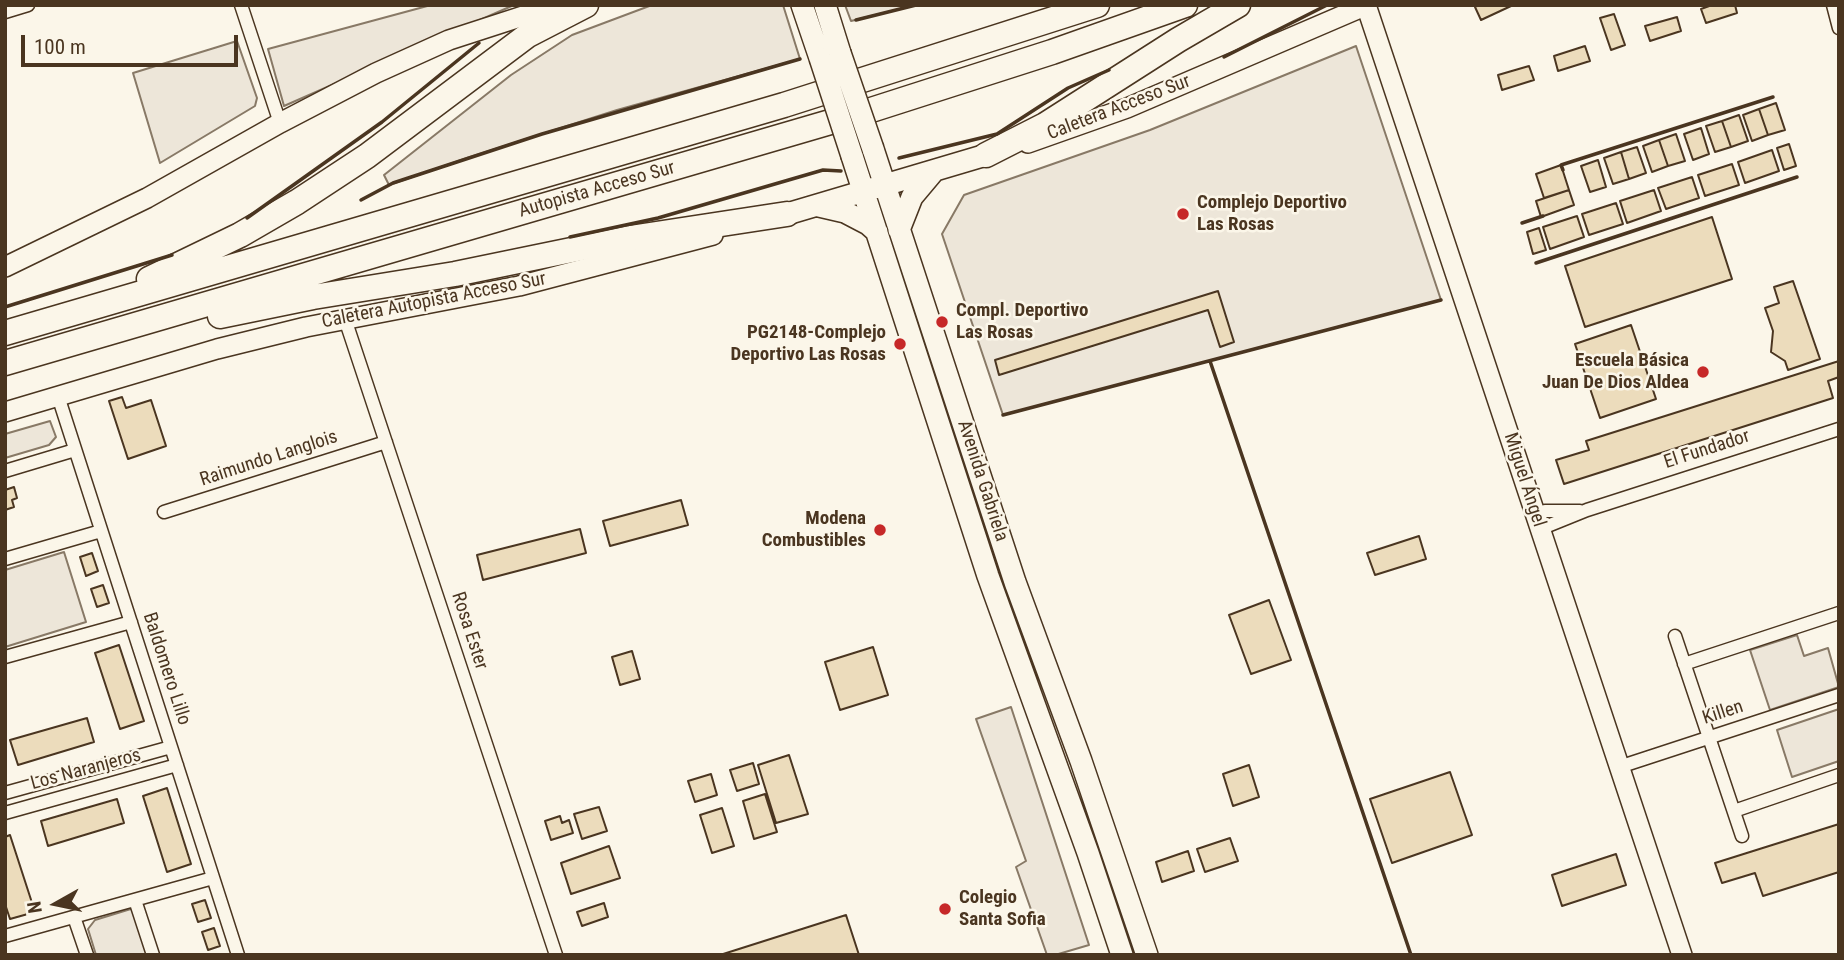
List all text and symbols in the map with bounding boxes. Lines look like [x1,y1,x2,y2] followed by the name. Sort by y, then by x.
[24,21,242,65] scale bar
[34,35,86,59] text: 100 m
[1044,70,1194,146] street label: Caletera Acceso Sur
[516,157,678,223] street label: Autopista Acceso Sur
[1197,192,1347,236] place label: Complejo Deportivo Las Rosas
[1175,206,1191,222] marker: Complejo Deportivo Las Rosas
[320,268,548,334] street label: Caletera Autopista Acceso Sur
[956,300,1088,344] place label: Compl. Deportivo Las Rosas
[934,314,950,330] marker: Compl. Deportivo Las Rosas
[731,322,886,366] place label: PG2148-Complejo Deportivo Las Rosas
[892,336,908,352] marker: PG2148-Complejo Deportivo Las Rosas
[1542,350,1689,394] place label: Escuela Básica Juan De Dios Aldea
[1695,364,1711,380] marker: Escuela Básica Juan De Dios Aldea
[952,418,1012,544] street label: Avenida Gabriela
[1661,425,1753,475] street label: El Fundador
[197,426,341,492] street label: Raimundo Langlois
[1498,430,1550,530] street label: Miguel Ángel
[762,508,866,552] place label: Modena Combustibles
[872,522,888,538] marker: Modena Combustibles
[446,589,492,673] street label: Rosa Ester
[137,610,195,728] street label: Baldomero Lillo
[1700,696,1746,730] street label: Killen
[28,744,144,796] street label: Los Naranjeros
[21,869,91,939] north arrow
[959,887,1046,931] place label: Colegio Santa Sofia
[22,900,47,915] text: N
[937,901,953,917] marker: Colegio Santa Sofia

